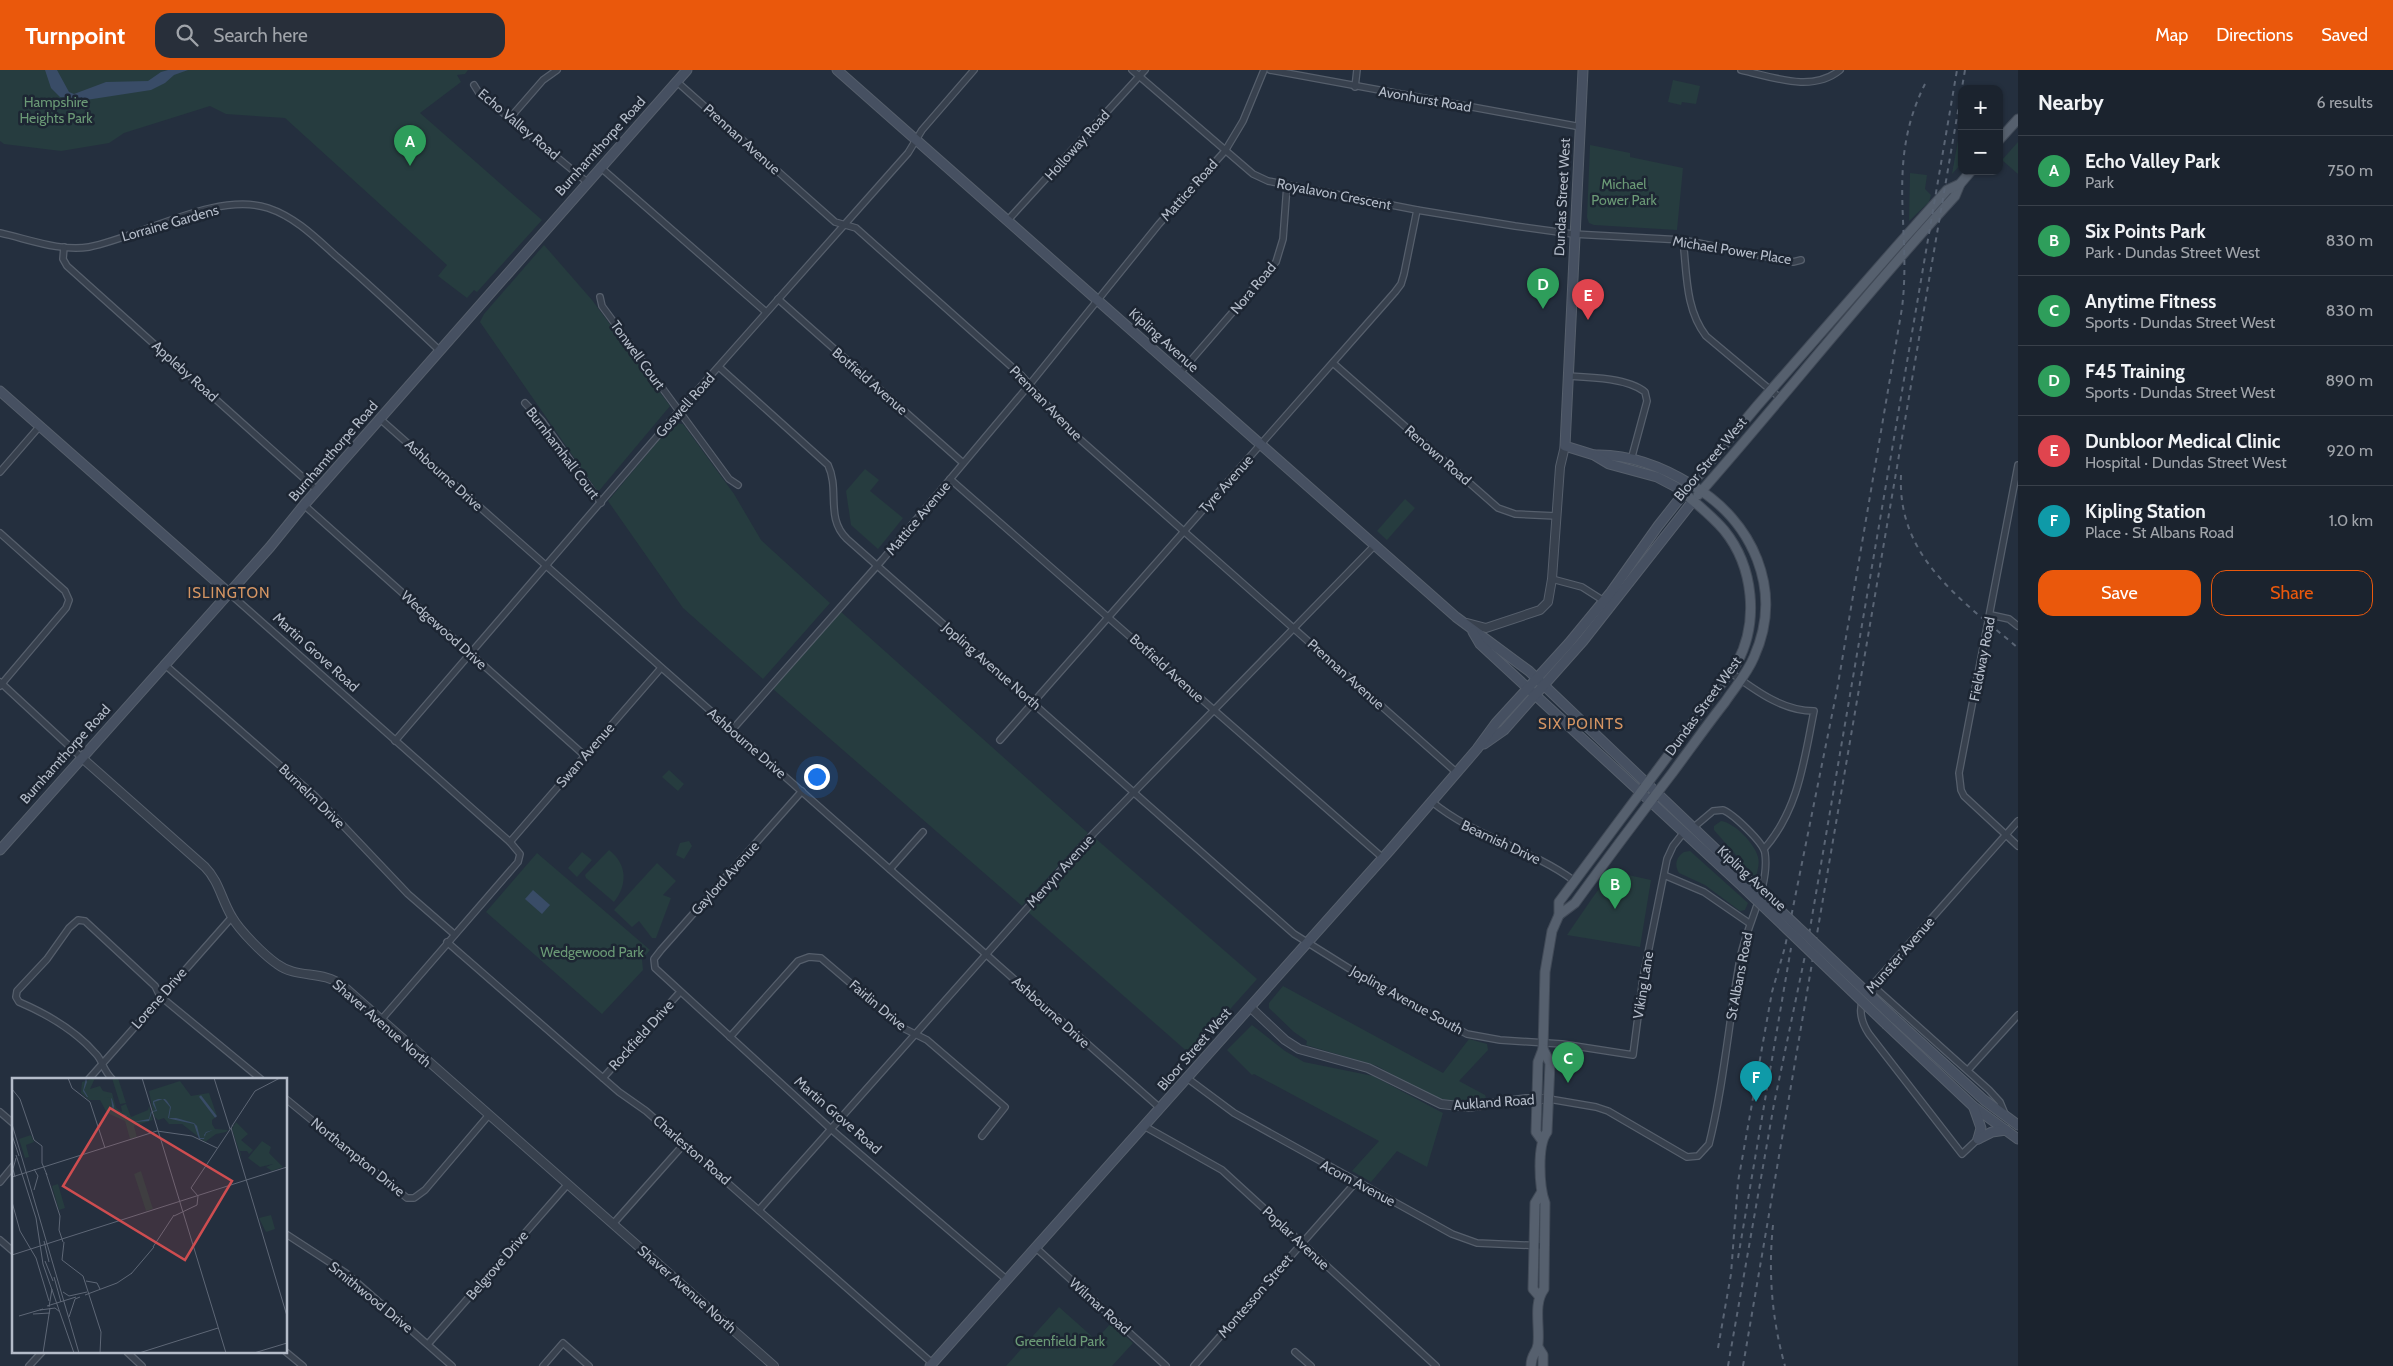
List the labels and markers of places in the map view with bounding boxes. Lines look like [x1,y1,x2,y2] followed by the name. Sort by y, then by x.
[394,125,426,166] pin: A
[1527,268,1559,309] pin: D
[1572,279,1604,320] pin: E
[1599,868,1631,909] pin: B
[1552,1042,1584,1083] pin: C
[1740,1061,1772,1102] pin: F

